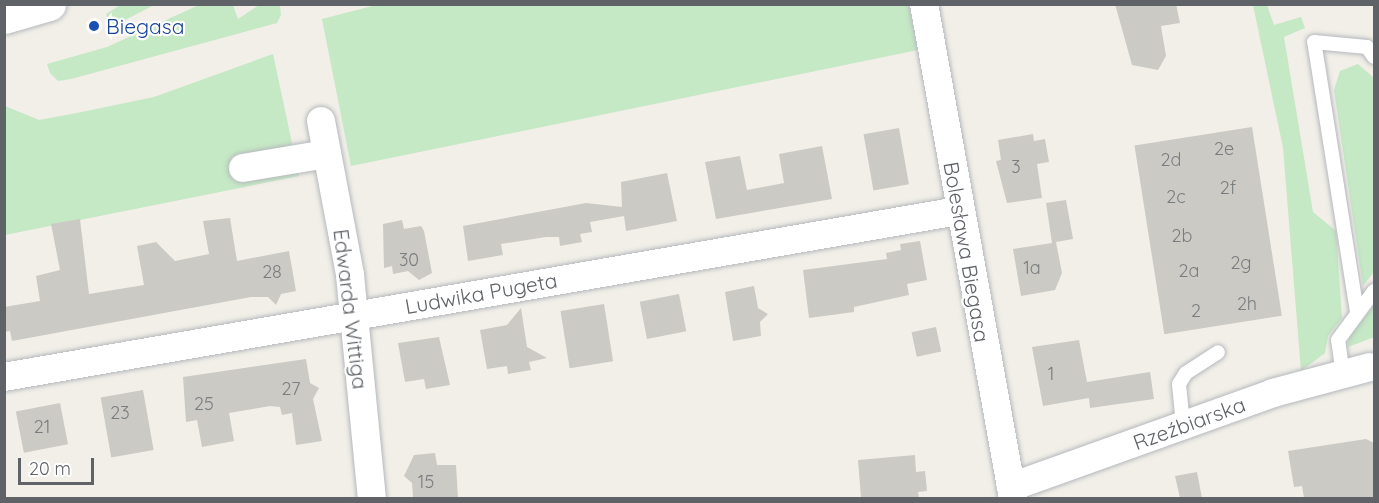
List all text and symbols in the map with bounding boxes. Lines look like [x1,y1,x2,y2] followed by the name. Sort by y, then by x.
[106,13,184,39] place label: Biegasa
[87,19,101,33] marker: Biegasa
[1214,138,1234,160] house number: 2e
[1161,149,1181,171] house number: 2d
[1011,156,1021,178] house number: 3
[939,160,995,344] street label: Bolesława Biegasa
[1220,177,1236,199] house number: 2f
[1166,186,1186,208] house number: 2c
[1172,225,1192,247] house number: 2b
[329,227,373,391] street label: Edwarda Wittiga
[399,249,419,271] house number: 30
[1230,252,1252,274] house number: 2g
[1023,257,1041,279] house number: 1a
[1179,260,1199,282] house number: 2a
[262,261,282,283] house number: 28
[403,267,559,319] street label: Ludwika Pugeta
[1237,293,1257,315] house number: 2h
[1191,300,1201,322] house number: 2
[1048,363,1054,385] house number: 1
[282,378,300,400] house number: 27
[1129,391,1249,455] street label: Rzeźbiarska
[194,393,214,415] house number: 25
[110,402,130,424] house number: 23
[34,416,50,438] house number: 21
[21,446,98,484] scale bar
[29,457,71,480] text: 20 m
[418,471,434,493] house number: 15

